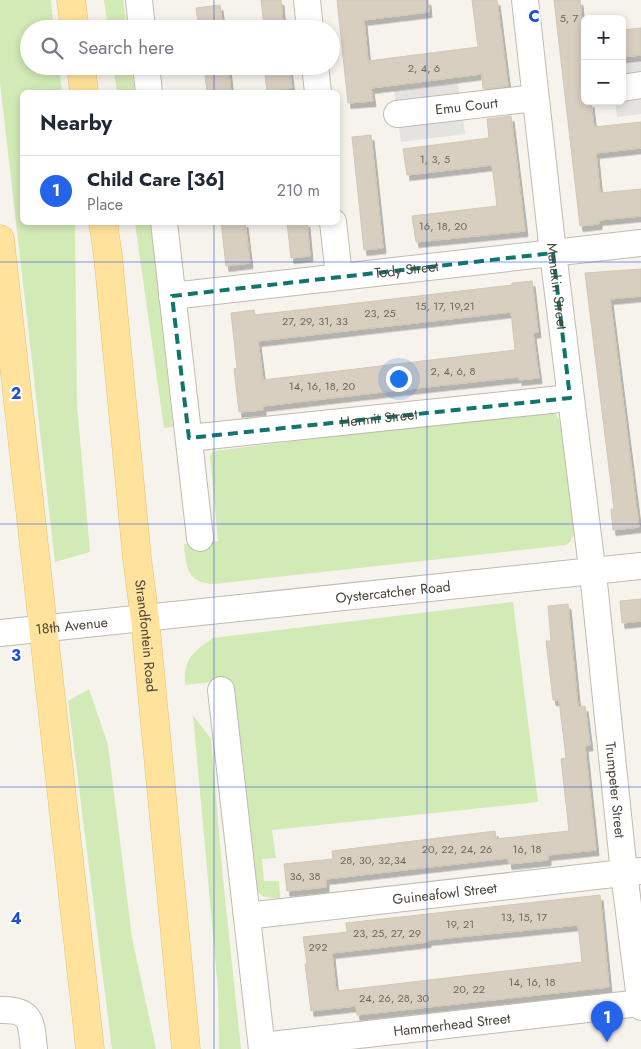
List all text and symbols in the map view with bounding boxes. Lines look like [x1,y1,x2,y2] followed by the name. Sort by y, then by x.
[528,5,540,28] text: C
[560,10,579,26] house number: 5, 7
[581,15,626,105] map controls
[581,15,626,60] button: +
[20,20,340,75] search box
[38,34,66,62] icon: search
[78,34,174,61] text: Search here
[408,60,440,76] house number: 2, 4, 6
[581,60,626,105] button: −
[434,92,500,119] street label: Emu Court
[40,108,112,138] text: Nearby
[420,151,450,167] house number: 1, 3, 5
[87,166,225,193] text: Child Care [36]
[52,179,60,202] text: 1
[277,179,320,202] text: 210 m
[87,193,123,216] text: Place
[419,218,468,234] house number: 16, 18, 20
[542,242,572,331] street label: Manakin Street
[373,256,440,283] street label: Tody Street
[415,298,475,314] house number: 15, 17, 19,21
[364,305,396,321] house number: 23, 25
[282,313,348,329] house number: 27, 29, 31, 33
[430,363,476,379] house number: 2, 4, 6, 8
[386,366,412,392] your location
[289,378,356,394] house number: 14, 16, 18, 20
[11,382,21,405] text: 2
[339,404,419,432] street label: Hermit Street
[334,576,451,608] street label: Oystercatcher Road
[130,578,162,693] street label: Strandfontein Road
[34,612,109,639] street label: 18th Avenue
[11,644,21,667] text: 3
[601,741,630,840] street label: Trumpeter Street
[422,841,492,857] house number: 20, 22, 24, 26
[513,841,541,857] house number: 16, 18
[340,852,407,868] house number: 28, 30, 32,34
[289,868,321,884] house number: 36, 38
[391,877,499,909] street label: Guineafowl Street
[10,907,22,930] text: 4
[501,909,547,925] house number: 13, 15, 17
[446,916,474,932] house number: 19, 21
[353,925,421,941] house number: 23, 25, 27, 29
[309,939,327,955] house number: 292
[509,974,555,990] house number: 14, 16, 18
[453,981,485,997] house number: 20, 22
[359,990,429,1006] house number: 24, 26, 28, 30
[591,1001,623,1042] pin: 1
[392,1008,512,1041] street label: Hammerhead Street

